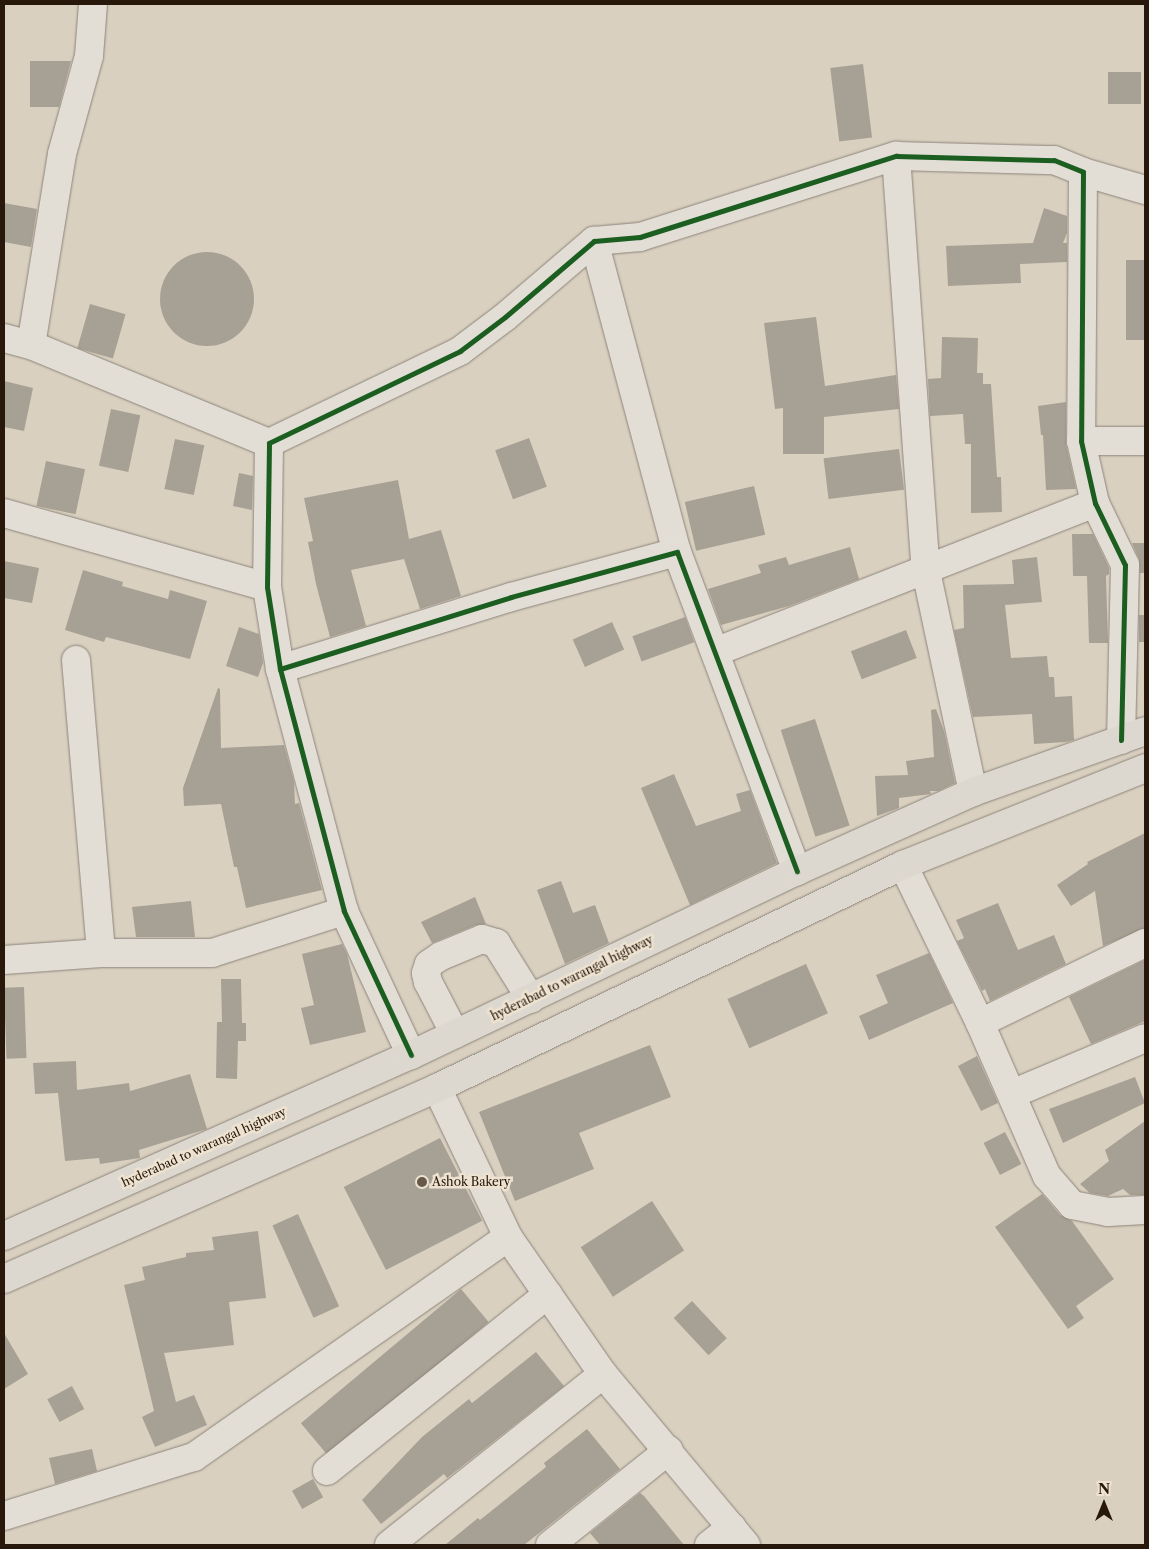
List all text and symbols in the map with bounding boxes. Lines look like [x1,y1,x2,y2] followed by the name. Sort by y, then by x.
[488,932,656,1024] street label: hyderabad to warangal highway
[119,1104,289,1190] street label: hyderabad to warangal highway
[432,1175,511,1189] place label: Ashok Bakery
[416,1176,428,1188] marker: Ashok Bakery
[1079,1479,1129,1529] north arrow
[1098,1480,1110,1498] text: N

